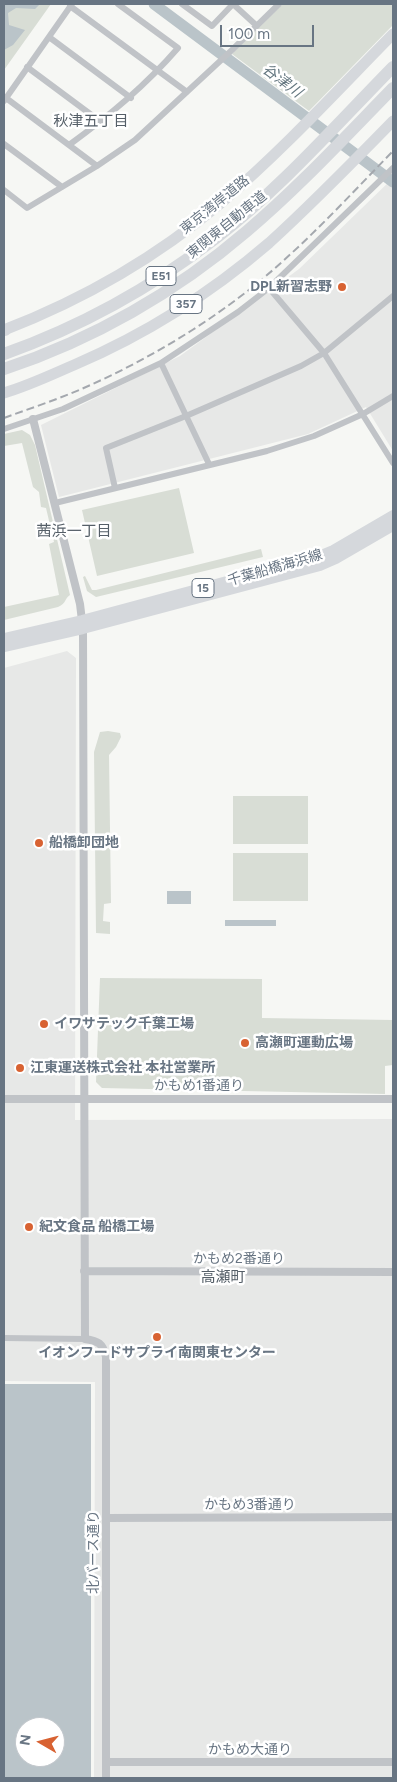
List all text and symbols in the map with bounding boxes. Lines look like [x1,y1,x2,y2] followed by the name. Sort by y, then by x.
[222,15,316,47] scale bar
[228,25,270,43] text: 100 m
[259,60,305,102] water label: 谷津川
[54,113,128,131] district label: 秋津五丁目
[177,172,253,238] street label: 東京湾岸道路
[184,188,270,262] street label: 東関東自動車道
[146,266,176,286] road number: E51
[250,279,332,295] place label: DPL新習志野
[336,281,348,293] marker: DPL新習志野
[170,294,202,314] road number: 357
[37,523,111,541] district label: 茜浜一丁目
[226,546,324,590] street label: 千葉船橋海浜線
[192,578,214,598] road number: 15
[49,835,119,851] place label: 船橋卸団地
[33,837,45,849] marker: 船橋卸団地
[54,1016,194,1032] place label: イワサテック千葉工場
[38,1018,50,1030] marker: イワサテック千葉工場
[255,1035,353,1051] place label: 高瀬町運動広場
[239,1037,251,1049] marker: 高瀬町運動広場
[30,1060,215,1076] place label: 江東運送株式会社 本社営業所
[14,1062,26,1074] marker: 江東運送株式会社 本社営業所
[154,1078,244,1094] street label: かもめ1番通り
[39,1219,154,1235] place label: 紀文食品 船橋工場
[23,1221,35,1233] marker: 紀文食品 船橋工場
[193,1251,285,1267] street label: かもめ2番通り
[201,1269,245,1287] district label: 高瀬町
[151,1331,163,1343] marker: イオンフードサプライ南関東センター
[38,1345,276,1361] place label: イオンフードサプライ南関東センター
[204,1497,296,1513] street label: かもめ3番通り
[86,1510,102,1594] street label: 北バース通り
[15,1717,65,1767] north arrow
[16,1733,35,1747] text: N
[208,1742,292,1758] street label: かもめ大通り

